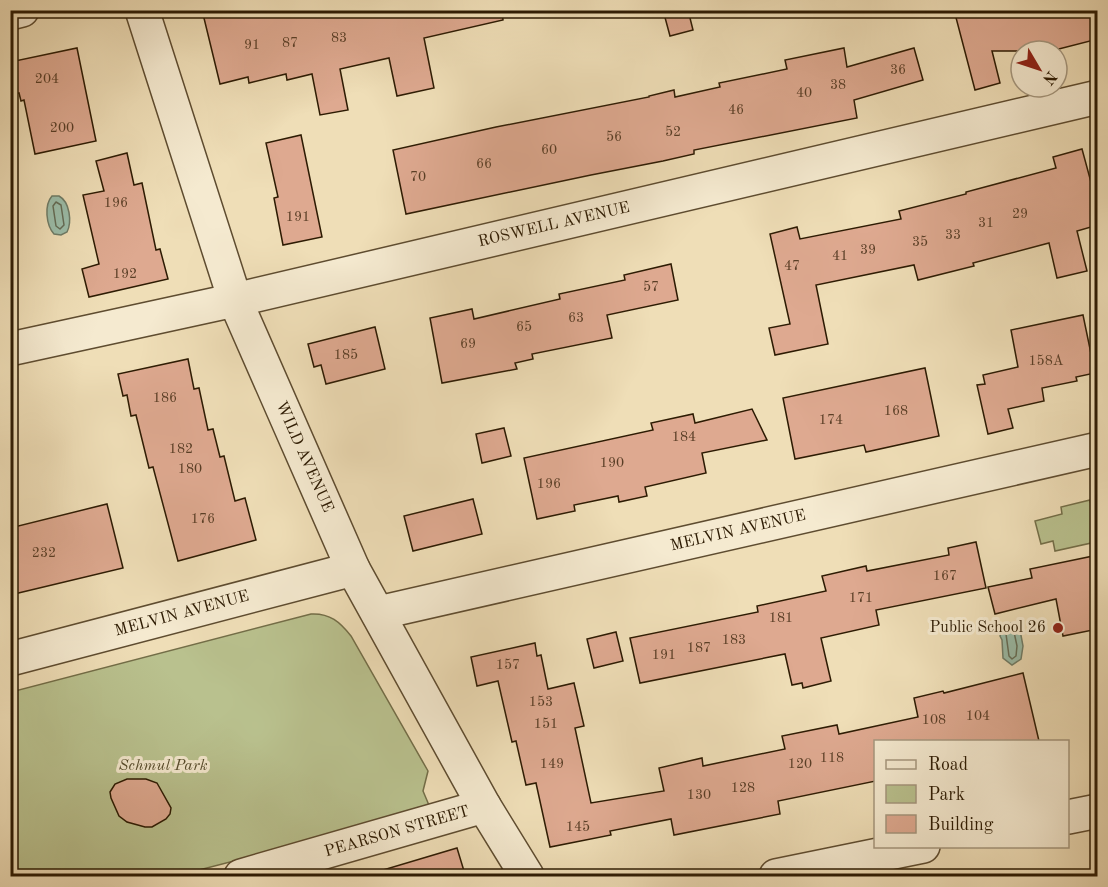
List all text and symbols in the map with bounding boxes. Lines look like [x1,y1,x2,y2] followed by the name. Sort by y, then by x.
[331,31,347,45] house number: 83
[282,36,298,50] house number: 87
[244,38,260,52] house number: 91
[1009,39,1069,99] north arrow
[890,63,906,77] house number: 36
[1039,67,1059,88] text: N
[35,72,59,86] house number: 204
[830,78,846,92] house number: 38
[796,86,812,100] house number: 40
[728,103,744,117] house number: 46
[50,121,74,135] house number: 200
[665,125,681,139] house number: 52
[606,130,622,144] house number: 56
[541,143,557,157] house number: 60
[476,157,492,171] house number: 66
[410,170,426,184] house number: 70
[104,196,128,210] house number: 196
[476,200,632,250] street label: ROSWELL AVENUE
[1012,207,1028,221] house number: 29
[286,210,310,224] house number: 191
[978,216,994,230] house number: 31
[945,228,961,242] house number: 33
[912,235,928,249] house number: 35
[860,243,876,257] house number: 39
[832,249,848,263] house number: 41
[784,259,800,273] house number: 47
[113,267,137,281] house number: 192
[643,280,659,294] house number: 57
[568,311,584,325] house number: 63
[516,320,532,334] house number: 65
[460,337,476,351] house number: 69
[334,348,358,362] house number: 185
[1028,354,1064,368] house number: 158A
[153,391,177,405] house number: 186
[272,399,336,515] street label: WILD AVENUE
[884,404,908,418] house number: 168
[819,413,843,427] house number: 174
[672,430,696,444] house number: 184
[169,442,193,456] house number: 182
[600,456,624,470] house number: 190
[178,462,202,476] house number: 180
[537,477,561,491] house number: 196
[669,508,807,554] street label: MELVIN AVENUE
[191,512,215,526] house number: 176
[32,546,56,560] house number: 232
[933,569,957,583] house number: 167
[113,588,251,640] street label: MELVIN AVENUE
[849,591,873,605] house number: 171
[769,611,793,625] house number: 181
[929,620,1046,636] place label: Public School 26
[1051,621,1065,635] marker: Public School 26
[722,633,746,647] house number: 183
[687,641,711,655] house number: 187
[652,648,676,662] house number: 191
[496,658,520,672] house number: 157
[529,695,553,709] house number: 153
[966,709,990,723] house number: 104
[922,713,946,727] house number: 108
[534,717,558,731] house number: 151
[874,740,1069,848] legend
[820,751,844,765] house number: 118
[928,756,968,774] text: Road
[540,757,564,771] house number: 149
[788,757,812,771] house number: 120
[118,758,208,774] park label: Schmul Park
[731,781,755,795] house number: 128
[928,786,965,804] text: Park
[687,788,711,802] house number: 130
[323,804,471,860] street label: PEARSON STREET
[928,816,994,834] text: Building
[566,820,590,834] house number: 145

